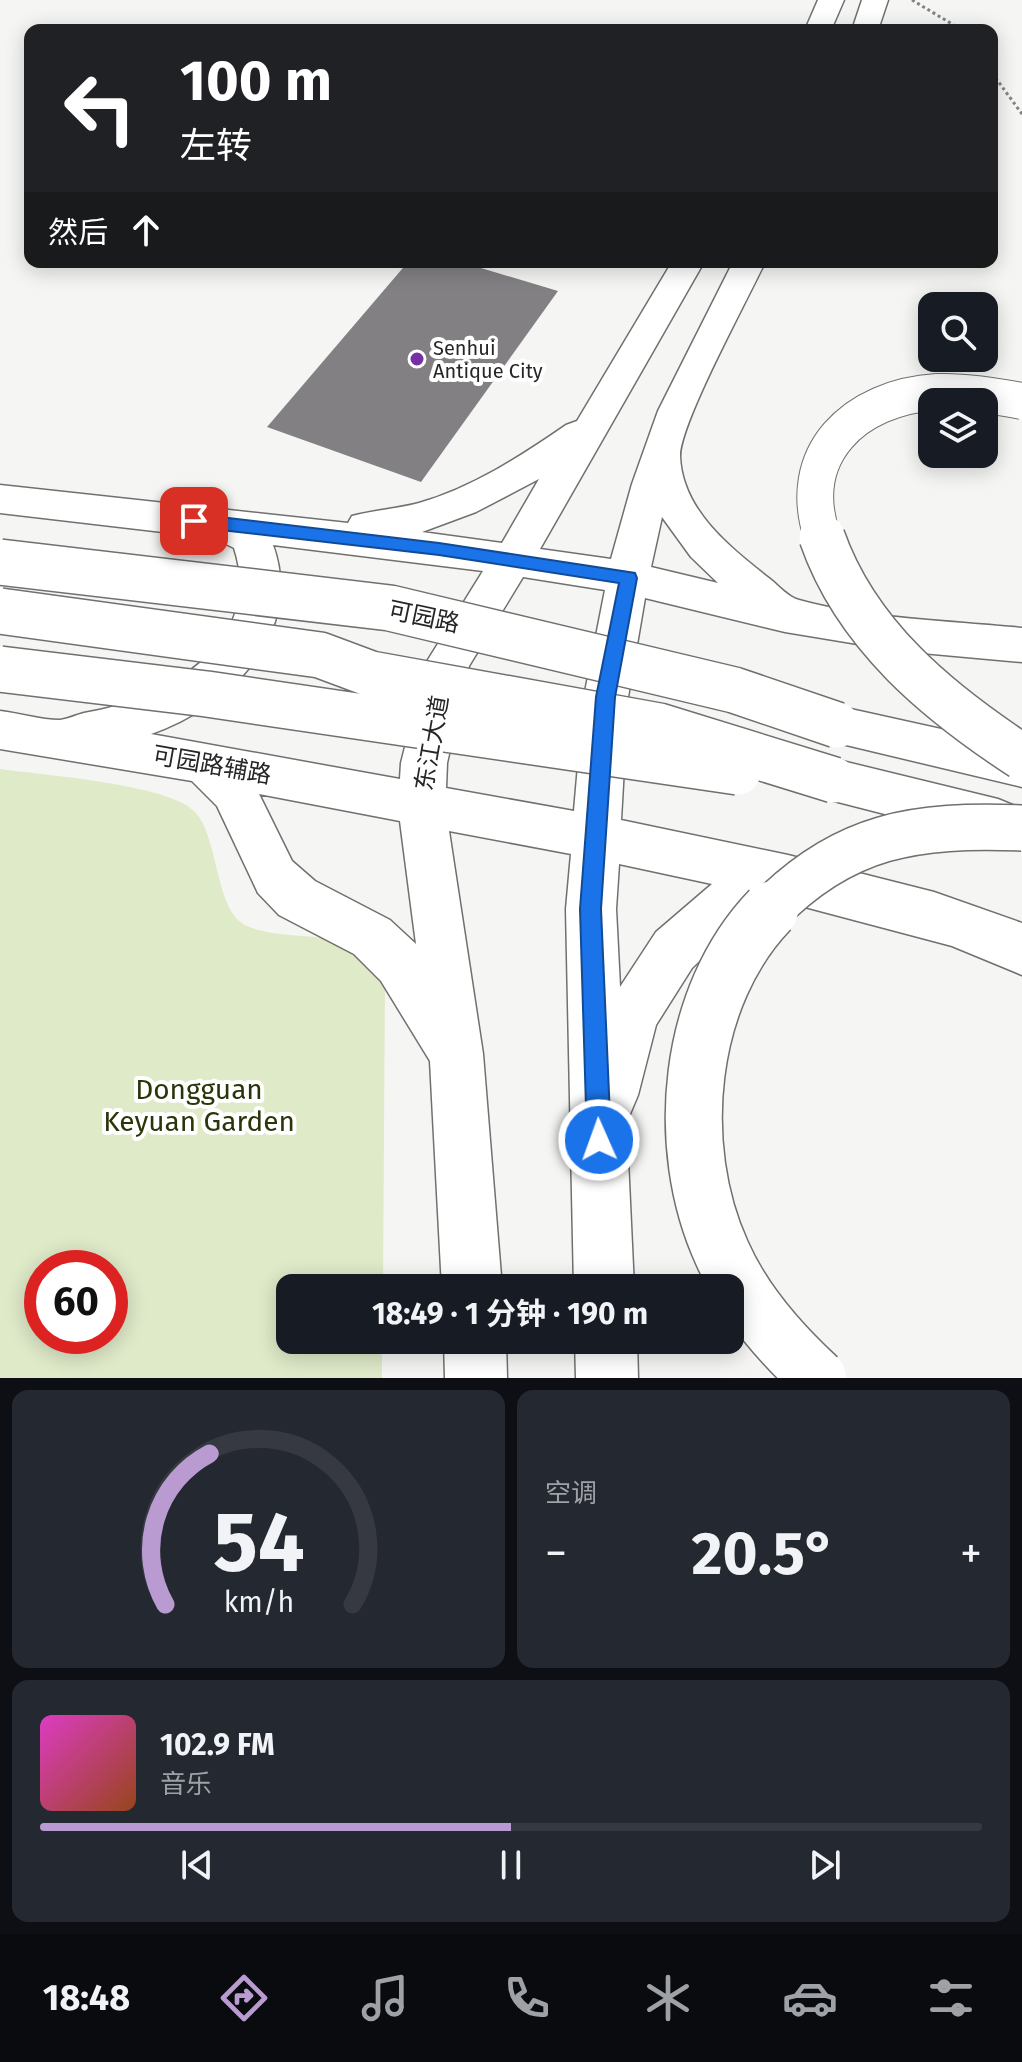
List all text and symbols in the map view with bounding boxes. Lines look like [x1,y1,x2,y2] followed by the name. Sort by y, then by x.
[180,48,332,115] text: 100 m
[48,56,152,160] icon: left
[180,124,252,168] text: 左转
[124,208,168,252] icon: ahead
[48,215,108,251] text: 然后
[918,292,998,468] map controls
[918,292,998,372] button: search
[433,336,543,383] place label: Senhui Antique City
[408,350,426,368] marker: Senhui Antique City
[918,388,998,468] button: layers
[160,487,228,555] pin
[172,499,216,543] icon: arrive
[386,596,462,638] street label: 可园路
[410,693,454,793] street label: 东江大道
[150,741,274,789] street label: 可园路辅路
[103,1073,295,1138] park label: Dongguan Keyuan Garden
[557,1098,641,1182] position arrow
[24,1250,128,1354] speed limit sign: 60
[372,1296,648,1332] text: 18:49 · 1 分钟 · 190 m
[545,1478,597,1509] text: 空调
[213,1493,304,1593] text: 54
[692,1518,835,1590] text: 20.5°
[545,1527,567,1580] text: −
[960,1527,982,1580] text: +
[223,1585,294,1620] text: km/h
[160,1727,275,1763] text: 102.9 FM
[160,1769,212,1800] text: 音乐
[175,1843,219,1887] icon: previous
[489,1843,533,1887] icon: pause
[803,1843,847,1887] icon: next
[216,1970,272,2026] icon: directions
[357,1970,413,2026] icon: music
[499,1970,555,2026] icon: phone
[640,1970,696,2026] icon: climate
[782,1970,838,2026] icon: car
[923,1970,979,2026] icon: filters
[43,1976,130,2020] text: 18:48

